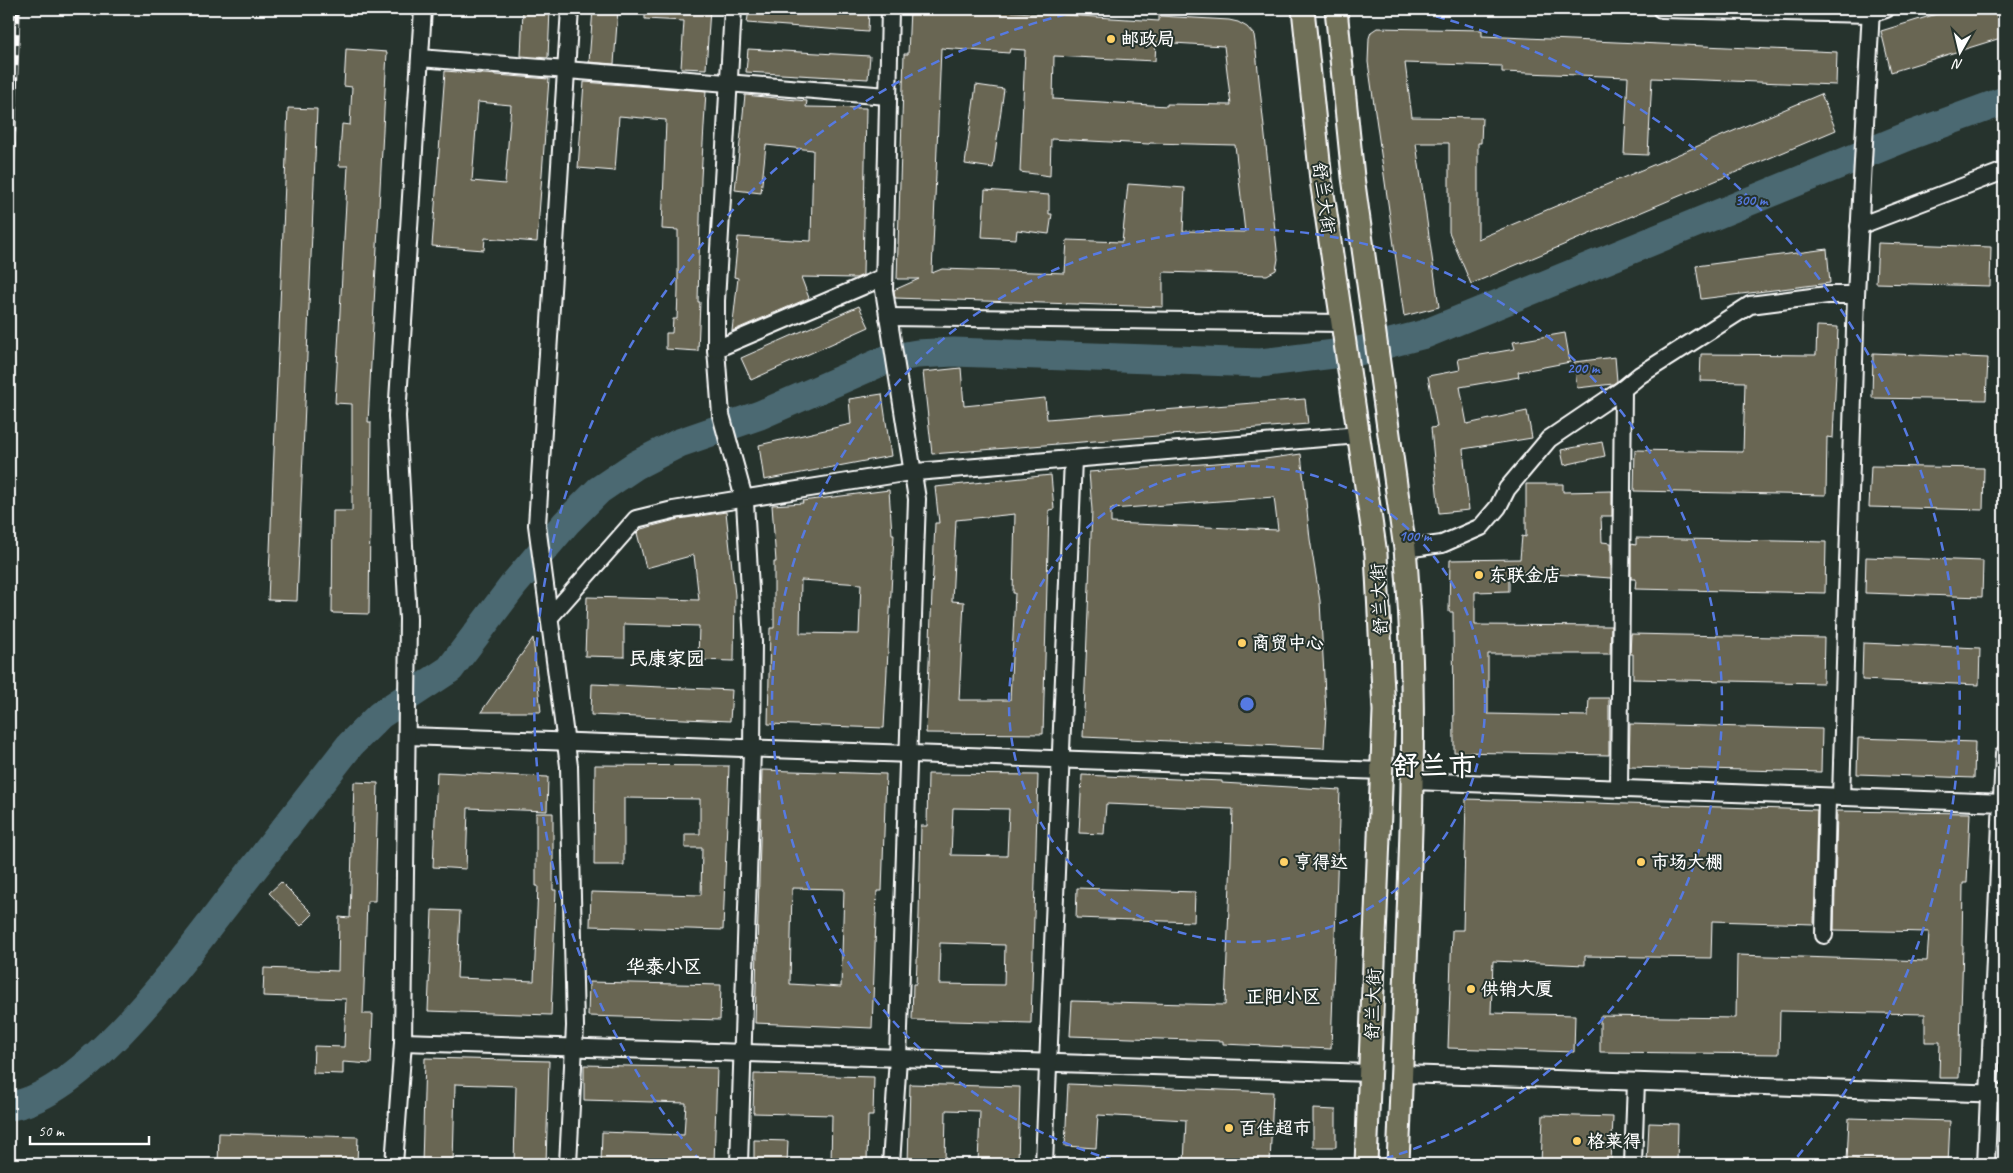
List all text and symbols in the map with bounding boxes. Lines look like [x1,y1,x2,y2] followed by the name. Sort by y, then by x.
[1121,28,1175,50] place label: 邮政局
[1936,28,1986,78] north arrow
[1105,33,1117,45] marker: 邮政局
[1950,55,1964,73] text: N
[1308,161,1340,235] street label: 舒兰大街
[1735,191,1769,210] text: 300 m
[1567,359,1601,378] text: 200 m
[1399,527,1433,546] text: 100 m
[1366,562,1392,636] street label: 舒兰大街
[1489,564,1561,586] place label: 东联金店
[1473,569,1485,581] marker: 东联金店
[1252,632,1324,654] place label: 商贸中心
[1236,637,1248,649] marker: 商贸中心
[629,647,705,671] district label: 民康家园
[1238,695,1256,713] centre of rings
[1392,748,1476,783] district label: 舒兰市
[1294,851,1348,873] place label: 亨得达
[1651,851,1723,873] place label: 市场大棚
[1278,856,1290,868] marker: 亨得达
[1635,856,1647,868] marker: 市场大棚
[626,955,702,979] district label: 华泰小区
[1361,968,1385,1040] street label: 舒兰大街
[1481,978,1553,1000] place label: 供销大厦
[1465,983,1477,995] marker: 供销大厦
[1245,985,1321,1009] district label: 正阳小区
[30,1113,149,1145] scale bar
[1239,1117,1311,1139] place label: 百佳超市
[38,1122,65,1141] text: 50 m
[1223,1122,1235,1134] marker: 百佳超市
[1587,1130,1641,1152] place label: 格莱得
[1571,1135,1583,1147] marker: 格莱得

